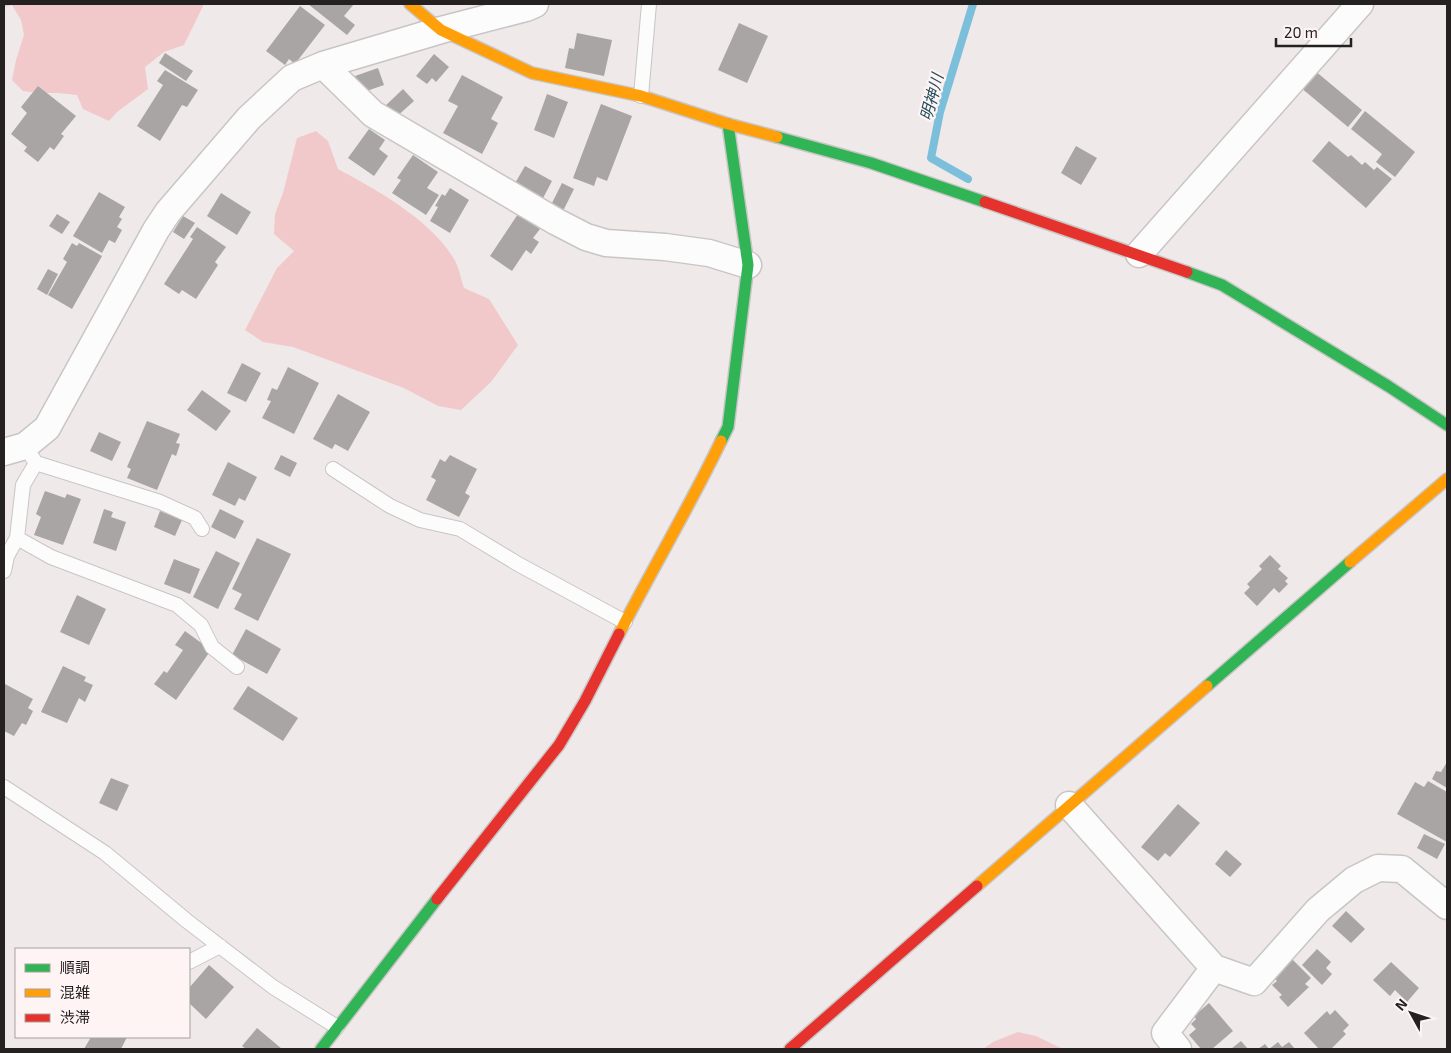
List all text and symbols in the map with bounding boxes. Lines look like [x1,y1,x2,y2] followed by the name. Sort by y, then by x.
[1276,15,1351,47] scale bar
[1284,23,1318,41] text: 20 m
[916,69,947,123] water label: 明神川
[15,948,190,1038] legend
[60,958,90,976] text: 順調
[60,983,90,1001] text: 混雑
[1386,988,1436,1038] north arrow
[1391,995,1410,1014] text: N
[60,1008,90,1026] text: 渋滞

